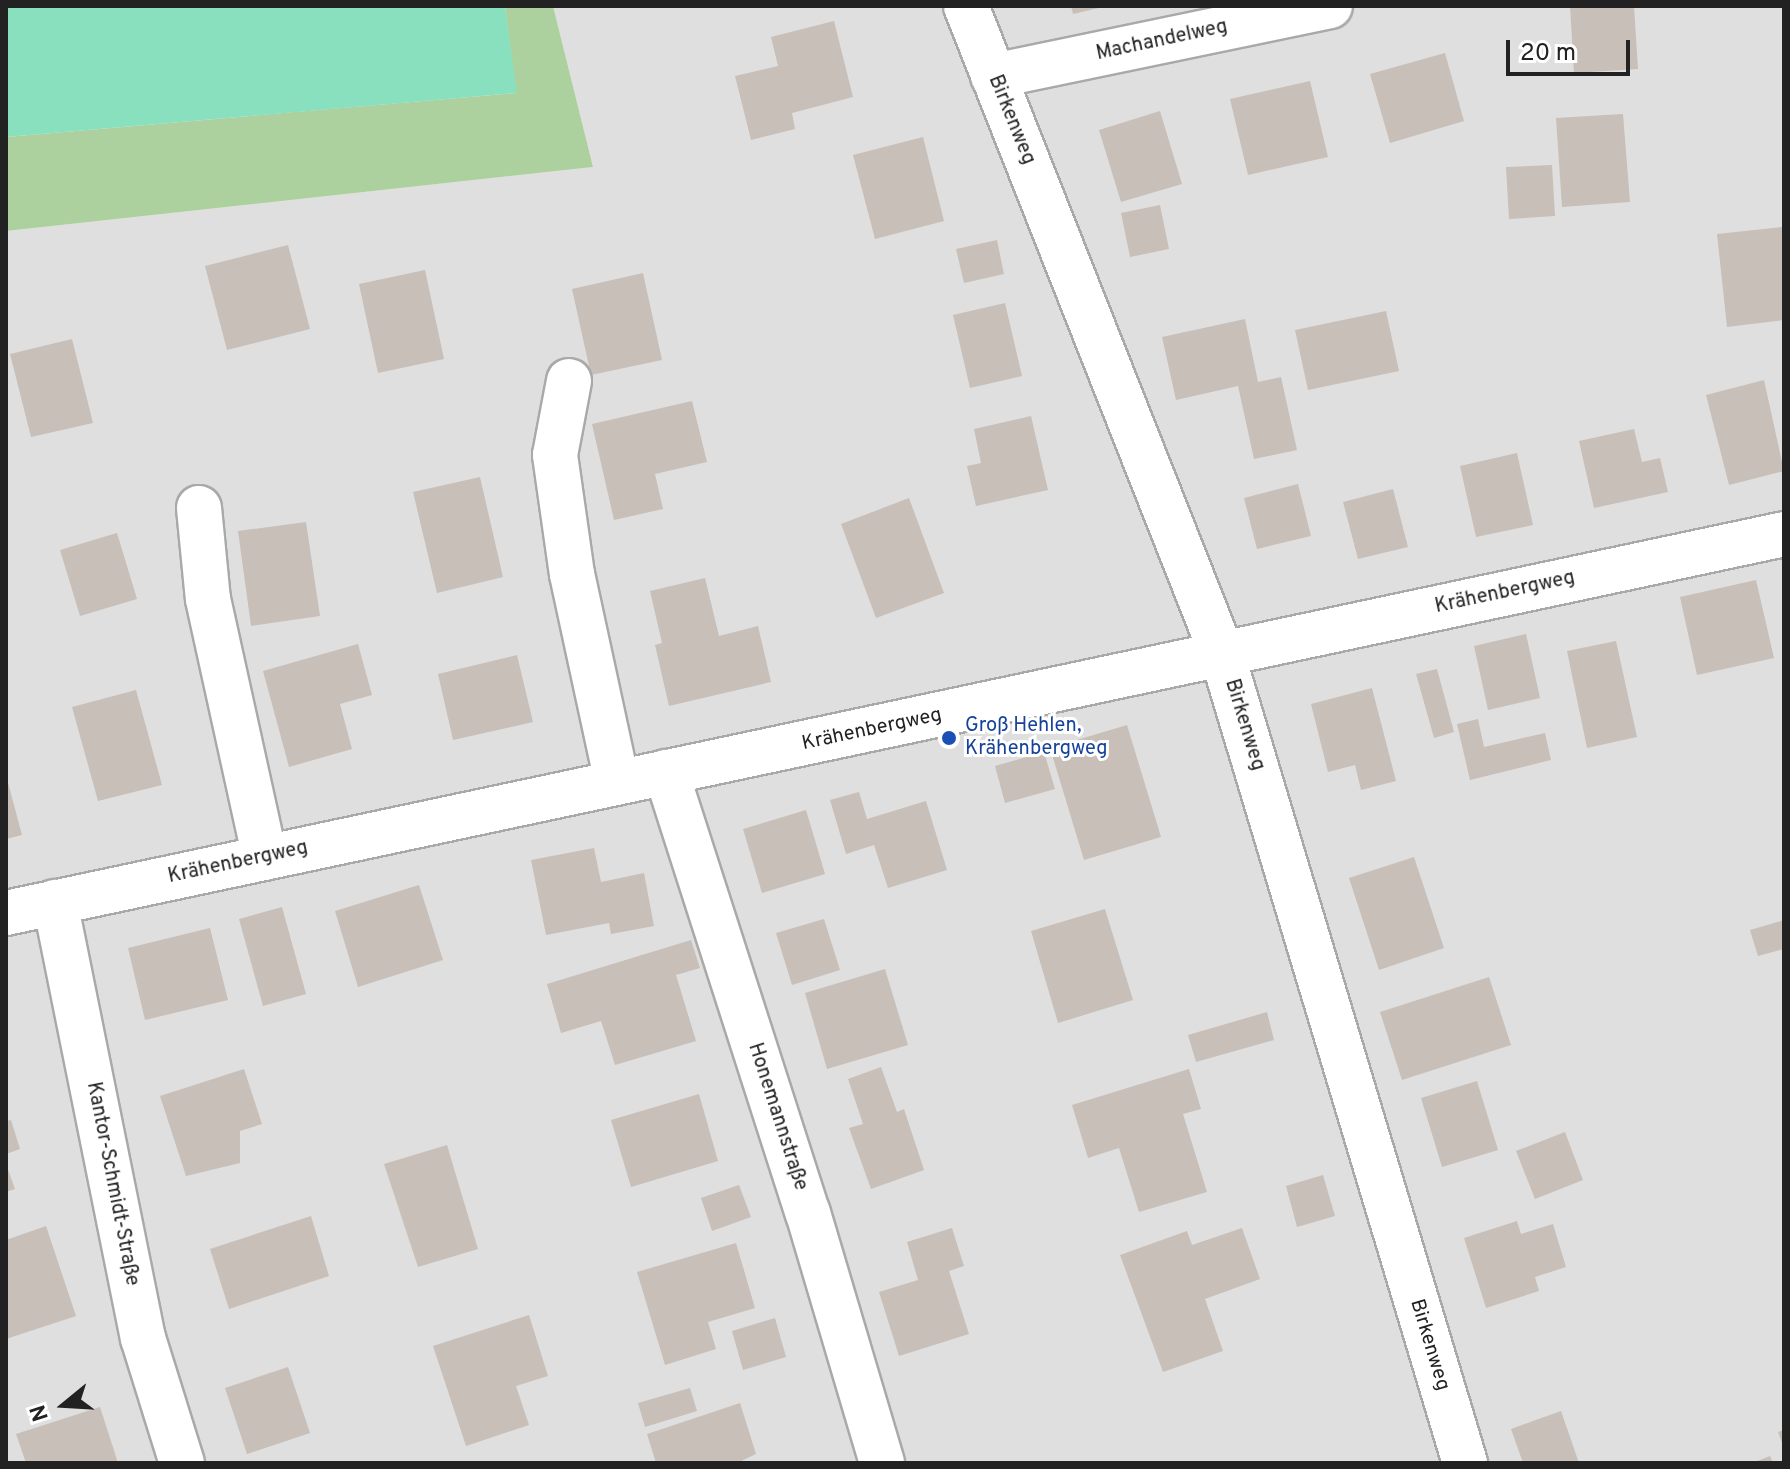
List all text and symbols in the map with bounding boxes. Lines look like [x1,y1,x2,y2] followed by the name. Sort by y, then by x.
[1094,15,1230,67] street label: Machandelweg
[1510,24,1634,74] scale bar
[1520,39,1576,69] text: 20 m
[982,72,1040,168] street label: Birkenweg
[1433,566,1577,620] street label: Krähenbergweg
[1219,676,1269,774] street label: Birkenweg
[800,703,944,757] street label: Krähenbergweg
[965,714,1107,761] place label: Groß Hehlen, Krähenbergweg
[940,729,958,747] marker: Groß Hehlen, Krähenbergweg
[166,836,310,890] street label: Krähenbergweg
[742,1040,812,1194] street label: Honemannstraße
[80,1080,144,1288] street label: Kantor-Schmidt-Straße
[1404,1296,1454,1394] street label: Birkenweg
[24,1365,104,1445] north arrow
[25,1401,56,1424] text: N

